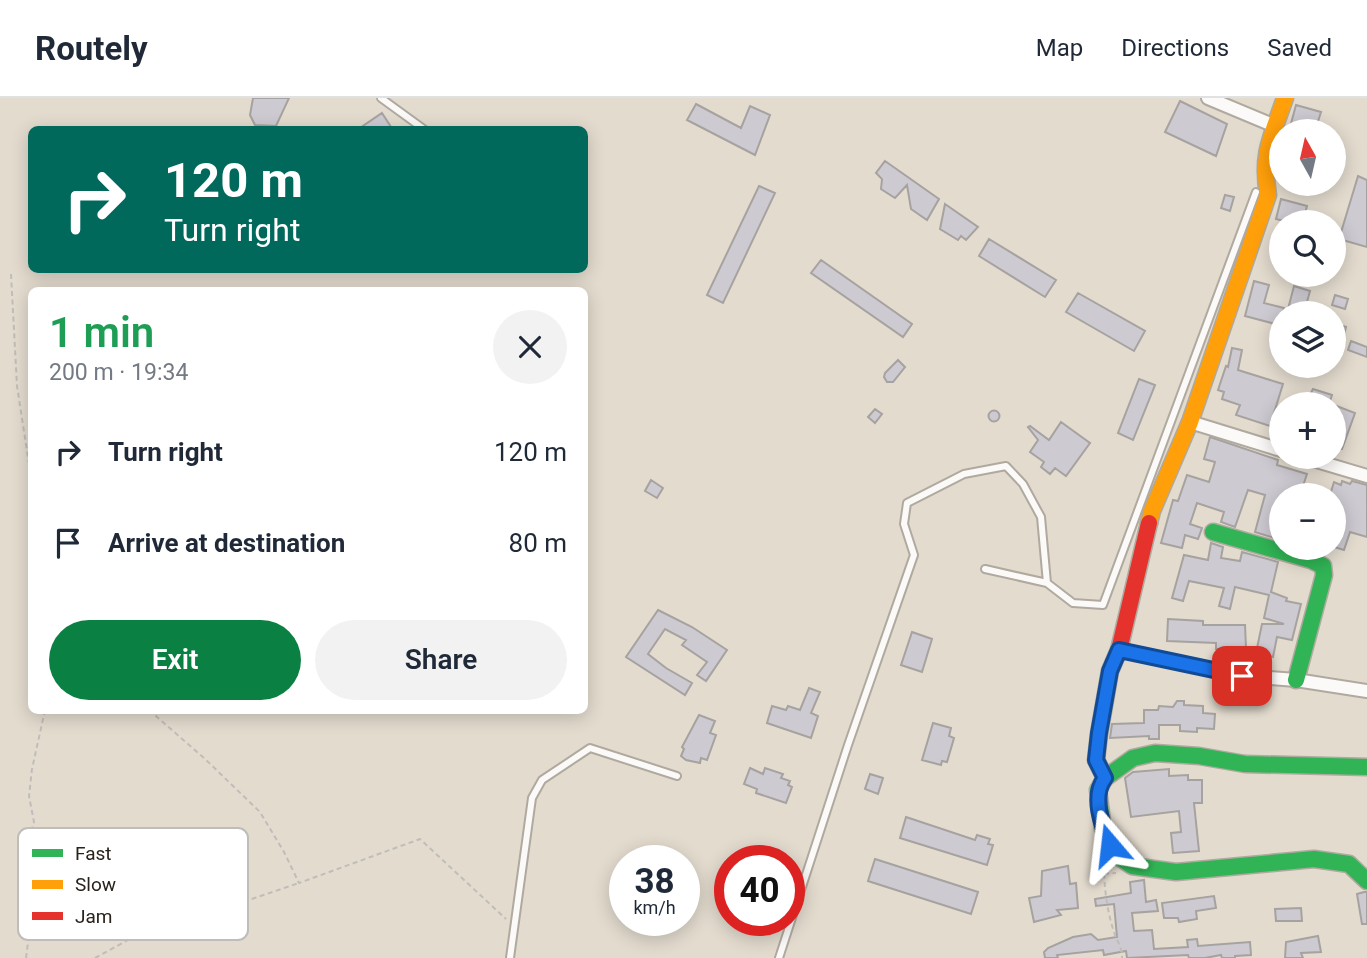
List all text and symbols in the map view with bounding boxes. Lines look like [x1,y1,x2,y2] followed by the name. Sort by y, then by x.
[35,29,148,68] text: Routely
[1036,34,1083,62] text: Map
[1121,34,1229,62] text: Directions
[1267,34,1332,62] text: Saved
[1269,119,1346,196] north arrow
[1269,119,1346,560] map controls
[164,152,303,209] text: 120 m
[49,154,140,245] icon: right
[1269,210,1346,287] button: search
[164,211,300,249] text: Turn right
[1269,301,1346,378] button: layers
[49,308,154,357] text: 1 min
[493,310,567,384] button: close
[49,359,188,386] text: 200 m · 19:34
[1269,392,1346,469] button: +
[49,433,87,471] icon: right
[108,437,223,467] text: Turn right
[494,437,567,467] text: 120 m
[1269,483,1346,560] button: −
[49,524,87,562] icon: arrive
[108,528,345,558] text: Arrive at destination
[509,528,567,558] text: 80 m
[49,620,301,700] button: Exit
[315,620,567,700] button: Share
[1212,646,1272,706] pin
[1223,657,1261,695] icon: arrive
[1073,808,1147,882] position arrow
[18,828,248,940] legend
[75,842,112,865] text: Fast
[714,845,805,936] speed limit sign: 40
[634,861,675,902] text: 38
[75,873,116,896] text: Slow
[633,897,676,918] text: km/h
[75,905,112,928] text: Jam

